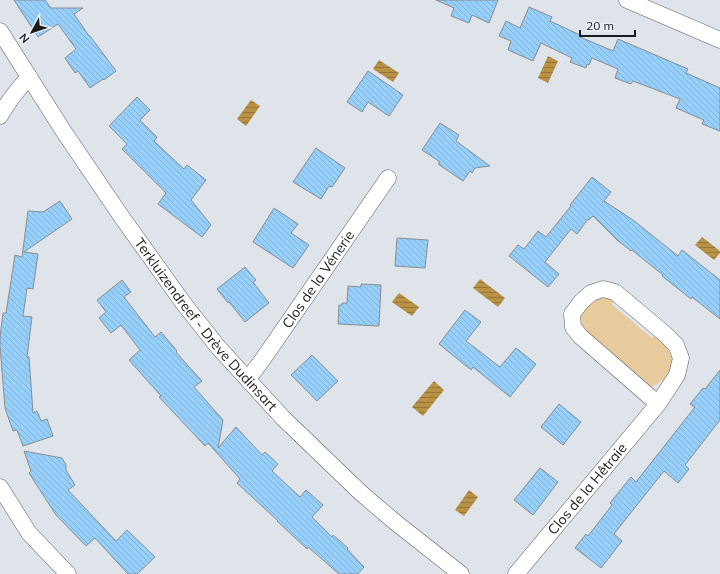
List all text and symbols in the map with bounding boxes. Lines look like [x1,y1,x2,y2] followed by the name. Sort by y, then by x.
[12,12,52,52] north arrow
[580,12,635,38] scale bar
[586,18,614,33] text: 20 m
[16,31,32,46] text: N
[278,227,358,332] street label: Clos de la Vénerie
[131,234,281,415] street label: Terkluizendreef - Drève Dudinsart
[544,439,631,538] street label: Clos de la Hêtraie

